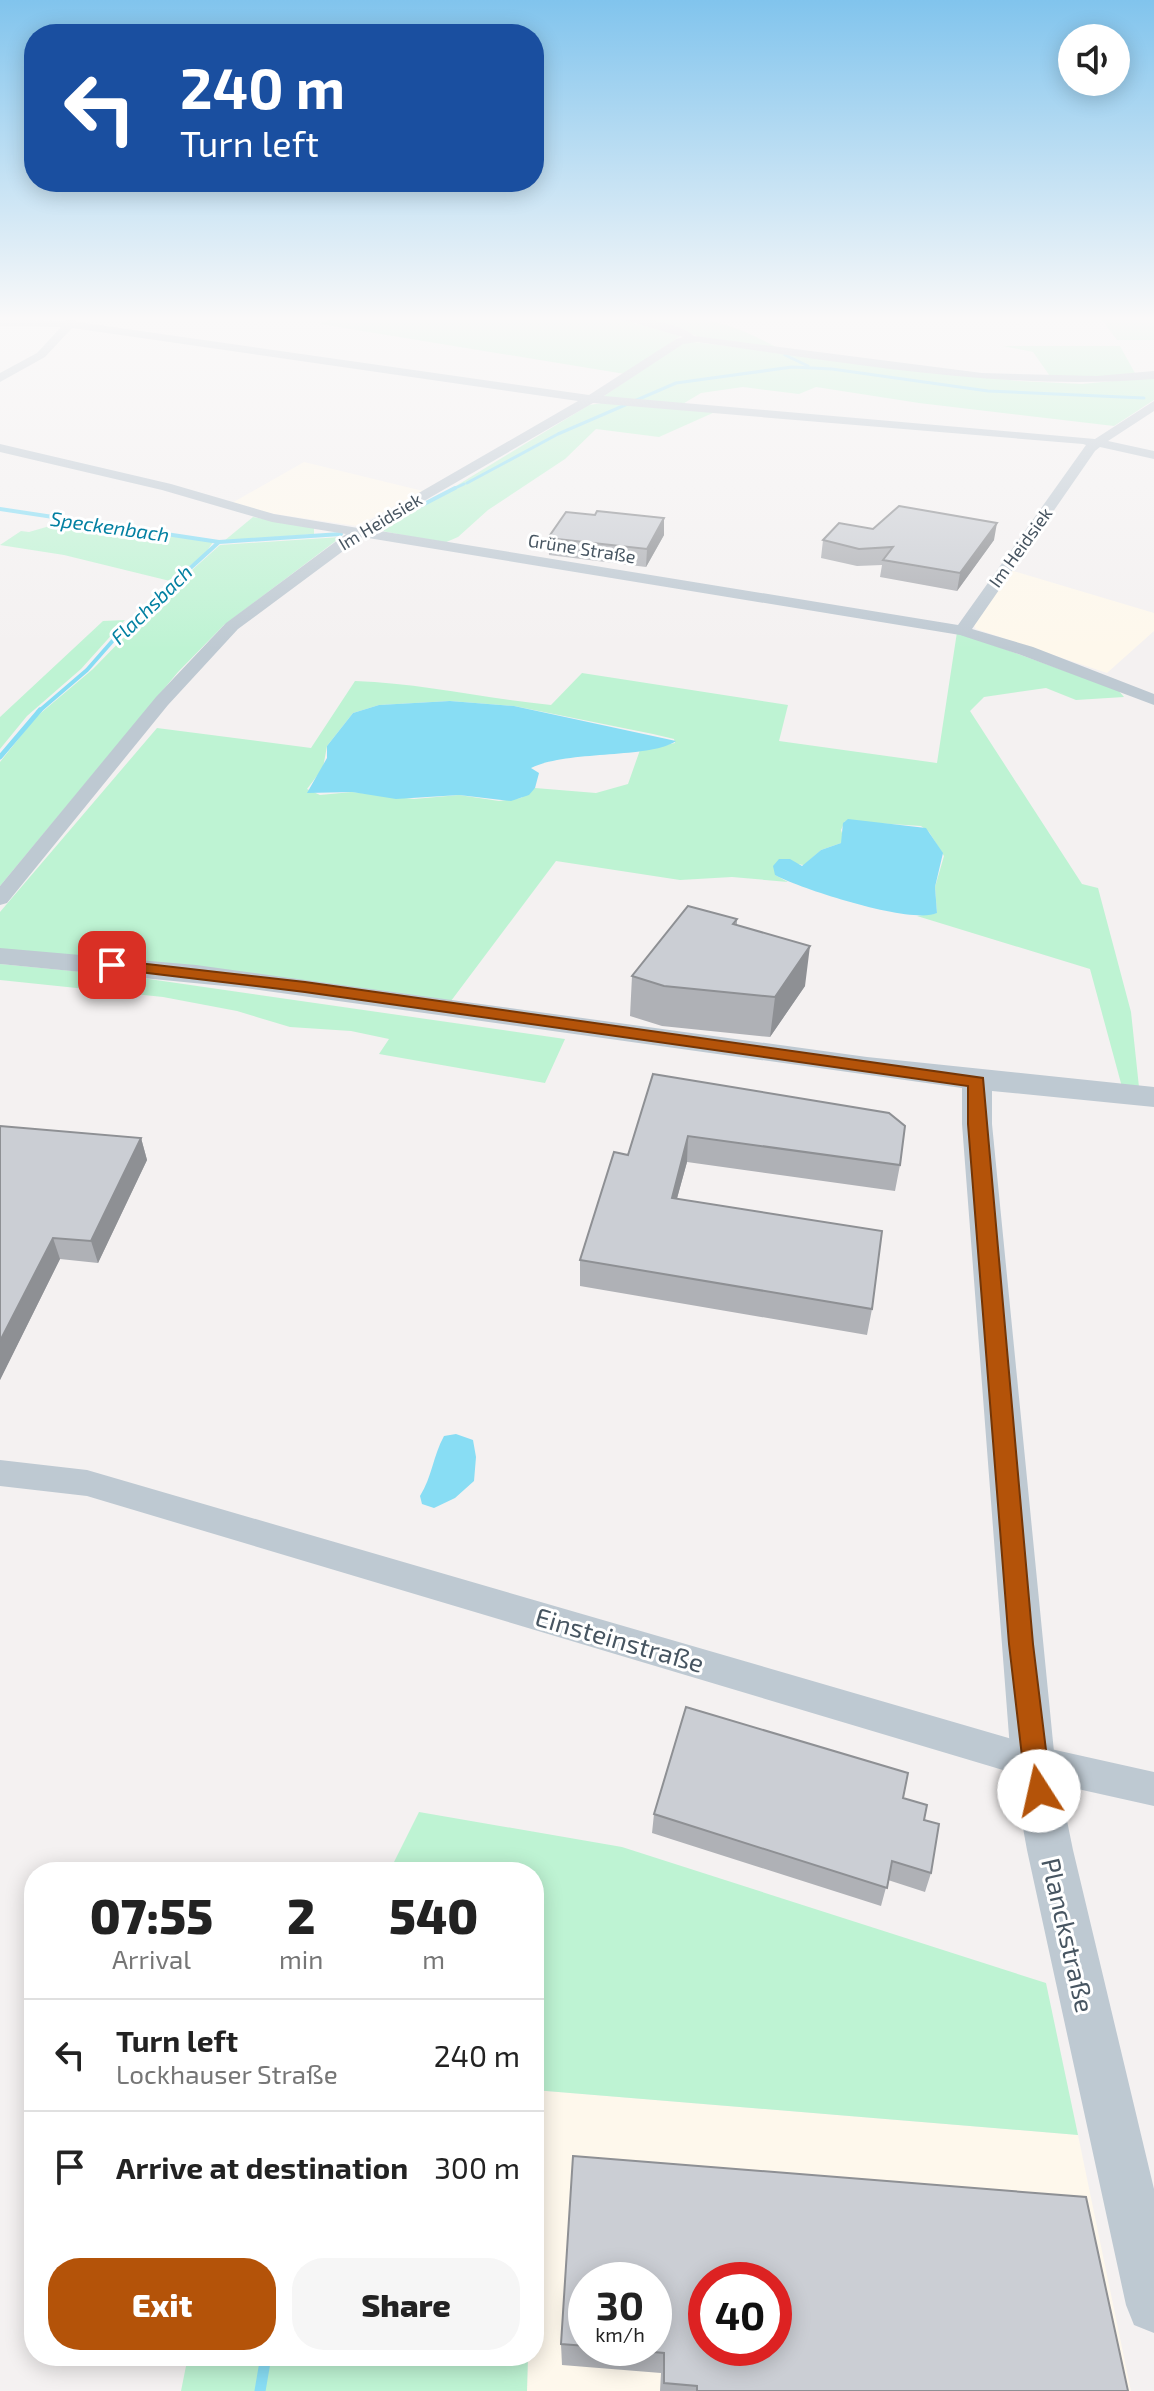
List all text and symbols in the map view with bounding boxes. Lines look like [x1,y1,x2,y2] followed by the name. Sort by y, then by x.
[1058,24,1130,96] map controls
[1058,24,1130,96] button: sound
[180,53,345,120] text: 240 m
[48,56,152,160] icon: left
[180,121,319,164] text: Turn left
[334,488,426,554] street label: Im Heidsiek
[984,503,1056,591] street label: Im Heidsiek
[49,506,171,546] water label: Speckenbach
[527,529,637,567] street label: Grüne Straße
[105,559,197,649] water label: Flachsbach
[78,931,146,999] pin
[90,943,134,987] icon: arrive
[532,1600,708,1678] street label: Einsteinstraße
[997,1749,1081,1833] position arrow
[1036,1855,1102,2015] street label: Planckstraße
[90,1886,213,1944] text: 07:55
[287,1886,315,1944] text: 2
[389,1886,478,1944] text: 540
[112,1943,191,1974] text: Arrival
[279,1943,323,1974] text: min
[422,1943,445,1974] text: m
[116,2022,238,2058] text: Turn left
[48,2033,92,2077] icon: left
[434,2037,520,2073] text: 240 m
[116,2058,338,2089] text: Lockhauser Straße
[48,2145,92,2189] icon: arrive
[116,2149,408,2185] text: Arrive at destination
[434,2149,520,2185] text: 300 m
[48,2258,276,2350] button: Exit
[292,2258,520,2350] button: Share
[688,2262,792,2366] speed limit sign: 40
[596,2280,644,2328] text: 30
[595,2322,645,2346] text: km/h

